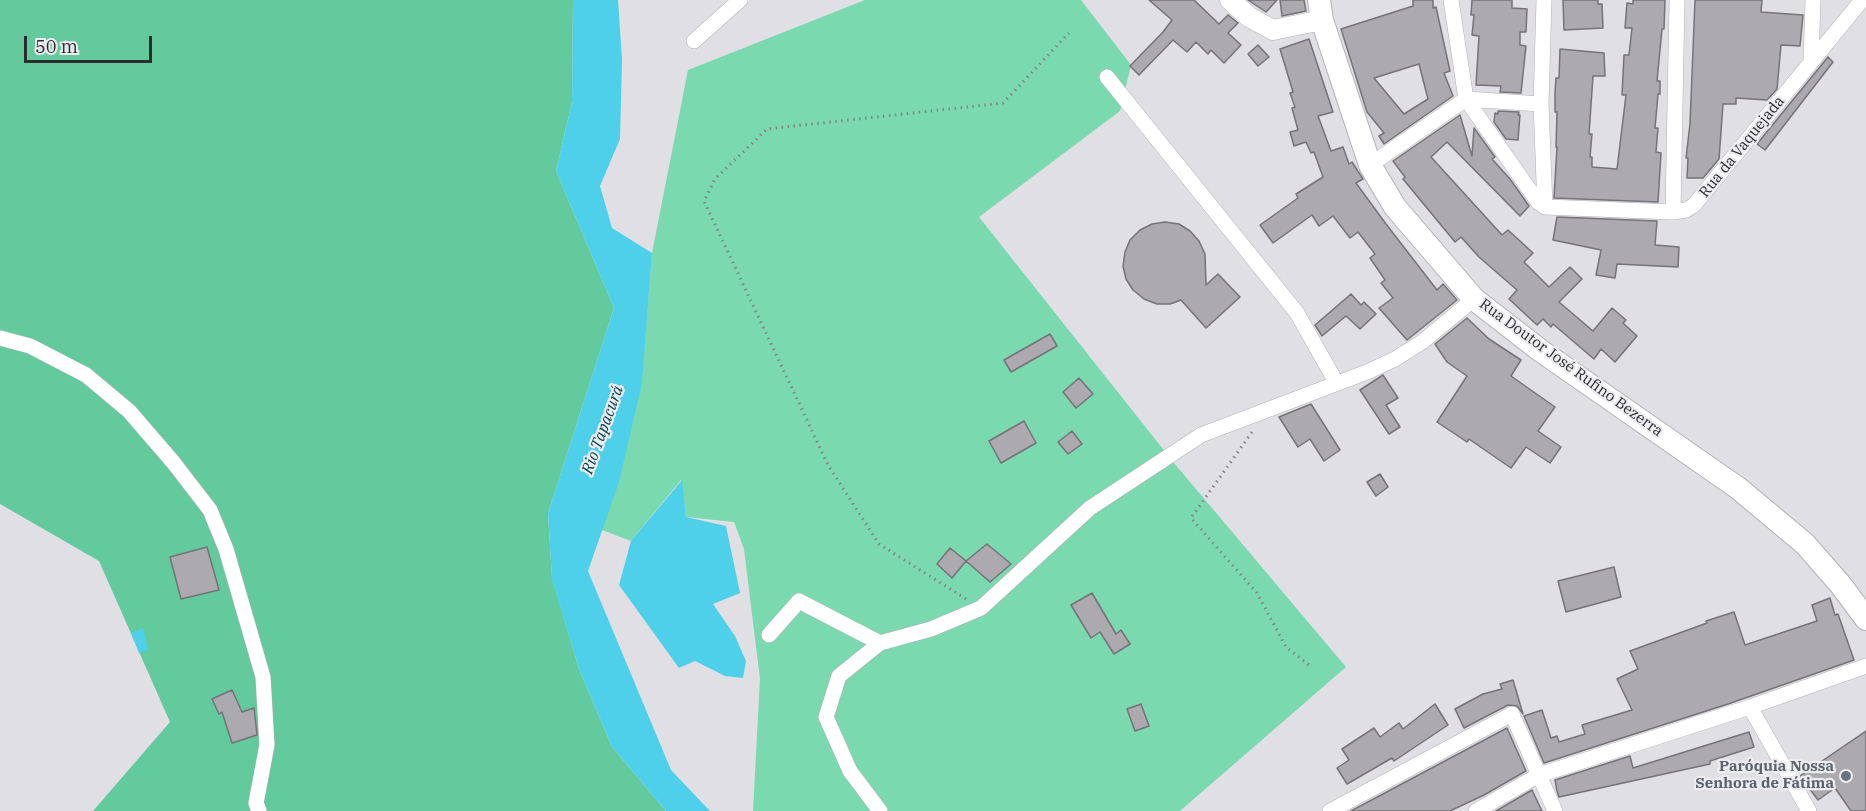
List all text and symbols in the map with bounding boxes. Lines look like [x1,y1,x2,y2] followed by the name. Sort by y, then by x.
[27,24,154,62] scale bar
[35,35,78,58] text: 50 m
[1696,93,1788,201] street label: Rua da Vaquejada
[1476,295,1666,441] street label: Rua Doutor José Rufino Bezerra
[578,383,628,477] water label: Rio Tapacurá
[1695,758,1834,793] place label: Paróquia Nossa Senhora de Fátima
[1839,769,1853,783] marker: Paróquia Nossa Senhora de Fátima

